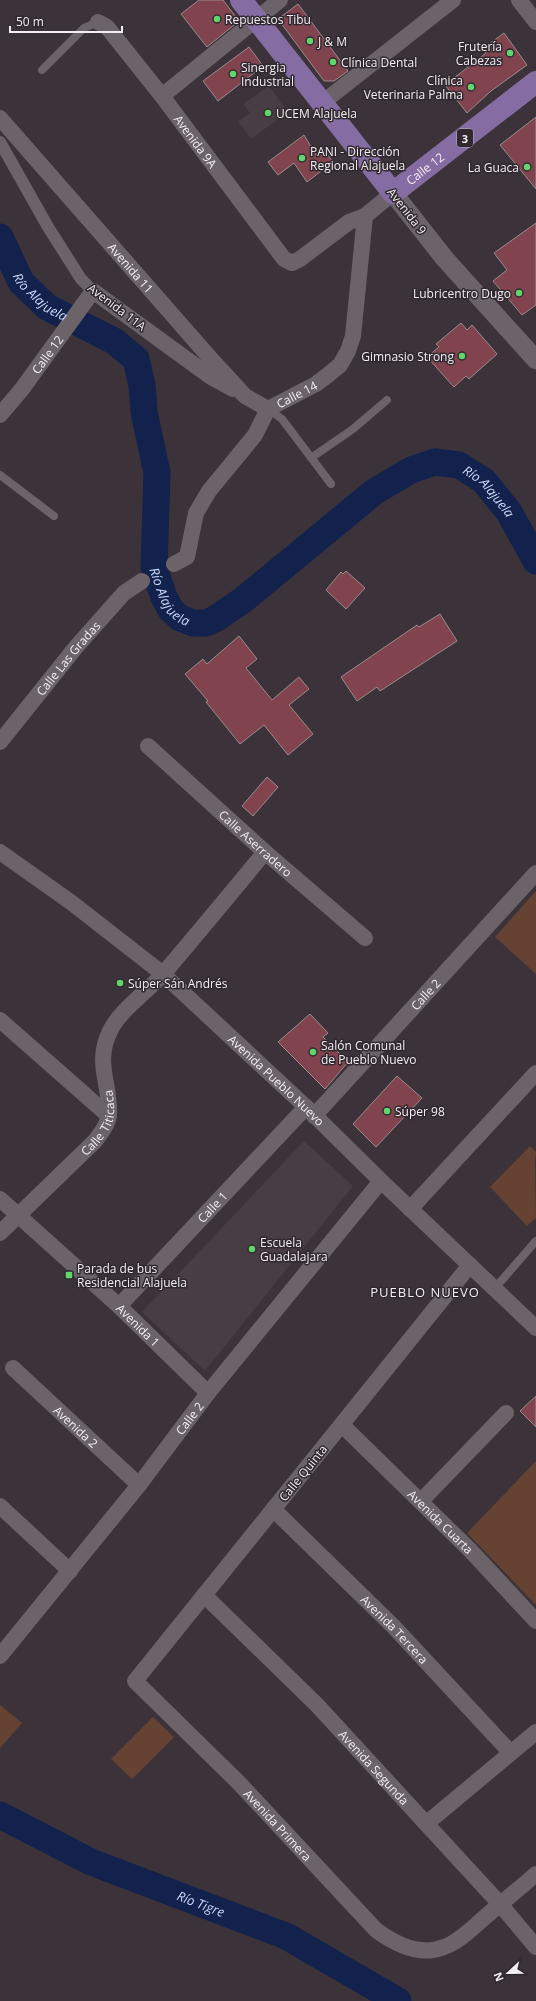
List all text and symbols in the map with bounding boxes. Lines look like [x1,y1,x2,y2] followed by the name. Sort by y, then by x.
[10,8,122,34] scale bar
[225,11,311,28] place label: Repuestos Tibu
[16,13,44,30] text: 50 m
[212,14,222,24] marker: Repuestos Tibu
[317,33,347,50] place label: J & M
[305,36,315,46] marker: J & M
[456,38,502,69] place label: Frutería Cabezas
[505,48,515,58] marker: Frutería Cabezas
[341,54,417,71] place label: Clínica Dental
[328,57,338,67] marker: Clínica Dental
[241,59,294,90] place label: Sinergia Industrial
[228,69,238,79] marker: Sinergia Industrial
[364,72,463,103] place label: Clínica Veterinaria Palma
[466,82,476,92] marker: Clínica Veterinaria Palma
[276,105,357,122] place label: UCEM Alajuela
[263,108,273,118] marker: UCEM Alajuela
[170,111,222,172] street label: Avenida 9A
[457,129,473,147] road number: 3
[310,143,405,174] place label: PANI - Dirección Regional Alajuela
[402,148,448,188] street label: Calle 12
[297,153,307,163] marker: PANI - Dirección Regional Alajuela
[468,159,519,176] place label: La Guaca
[522,162,532,172] marker: La Guaca
[383,184,431,238] street label: Avenida 9
[104,239,158,297] street label: Avenida 11
[9,270,71,325] water label: Río Alajuela
[84,279,150,335] street label: Avenida 11A
[413,285,511,302] place label: Lubricentro Dugo
[514,288,524,298] marker: Lubricentro Dugo
[27,331,67,377] street label: Calle 12
[361,348,454,365] place label: Gimnasio Strong
[457,351,467,361] marker: Gimnasio Strong
[273,376,320,412] street label: Calle 14
[460,461,519,521] water label: Río Alajuela
[145,565,193,630] water label: Río Alajuela
[32,617,104,699] street label: Calle Las Gradas
[215,806,296,880] street label: Calle Aserradero
[128,975,228,992] place label: Súper Sán Andrés
[407,975,444,1014] street label: Calle 2
[115,978,125,988] marker: Súper Sán Andrés
[225,1031,328,1129] street label: Avenida Pueblo Nuevo
[321,1037,417,1068] place label: Salón Comunal de Pueblo Nuevo
[308,1047,318,1057] marker: Salón Comunal de Pueblo Nuevo
[77,1089,118,1159] street label: Calle Titicaca
[395,1103,445,1120] place label: Súper 98
[382,1106,392,1116] marker: Súper 98
[193,1188,231,1226] street label: Calle 1
[260,1234,328,1265] place label: Escuela Guadalajara
[247,1244,257,1254] marker: Escuela Guadalajara
[77,1260,187,1291] place label: Parada de bus Residencial Alajuela
[64,1270,74,1280] marker: Parada de bus Residencial Alajuela
[370,1283,480,1301] district label: PUEBLO NUEVO
[113,1300,164,1350] street label: Avenida 1
[171,1398,207,1438] street label: Calle 2
[50,1402,102,1451] street label: Avenida 2
[275,1441,331,1505] street label: Calle Quinta
[404,1486,477,1557] street label: Avenida Cuarta
[357,1591,432,1667] street label: Avenida Tercera
[335,1726,413,1808] street label: Avenida Segunda
[240,1785,316,1864] street label: Avenida Primera
[175,1886,228,1921] water label: Río Tigre
[488,1953,528,1993] north arrow
[490,1970,507,1984] text: N

